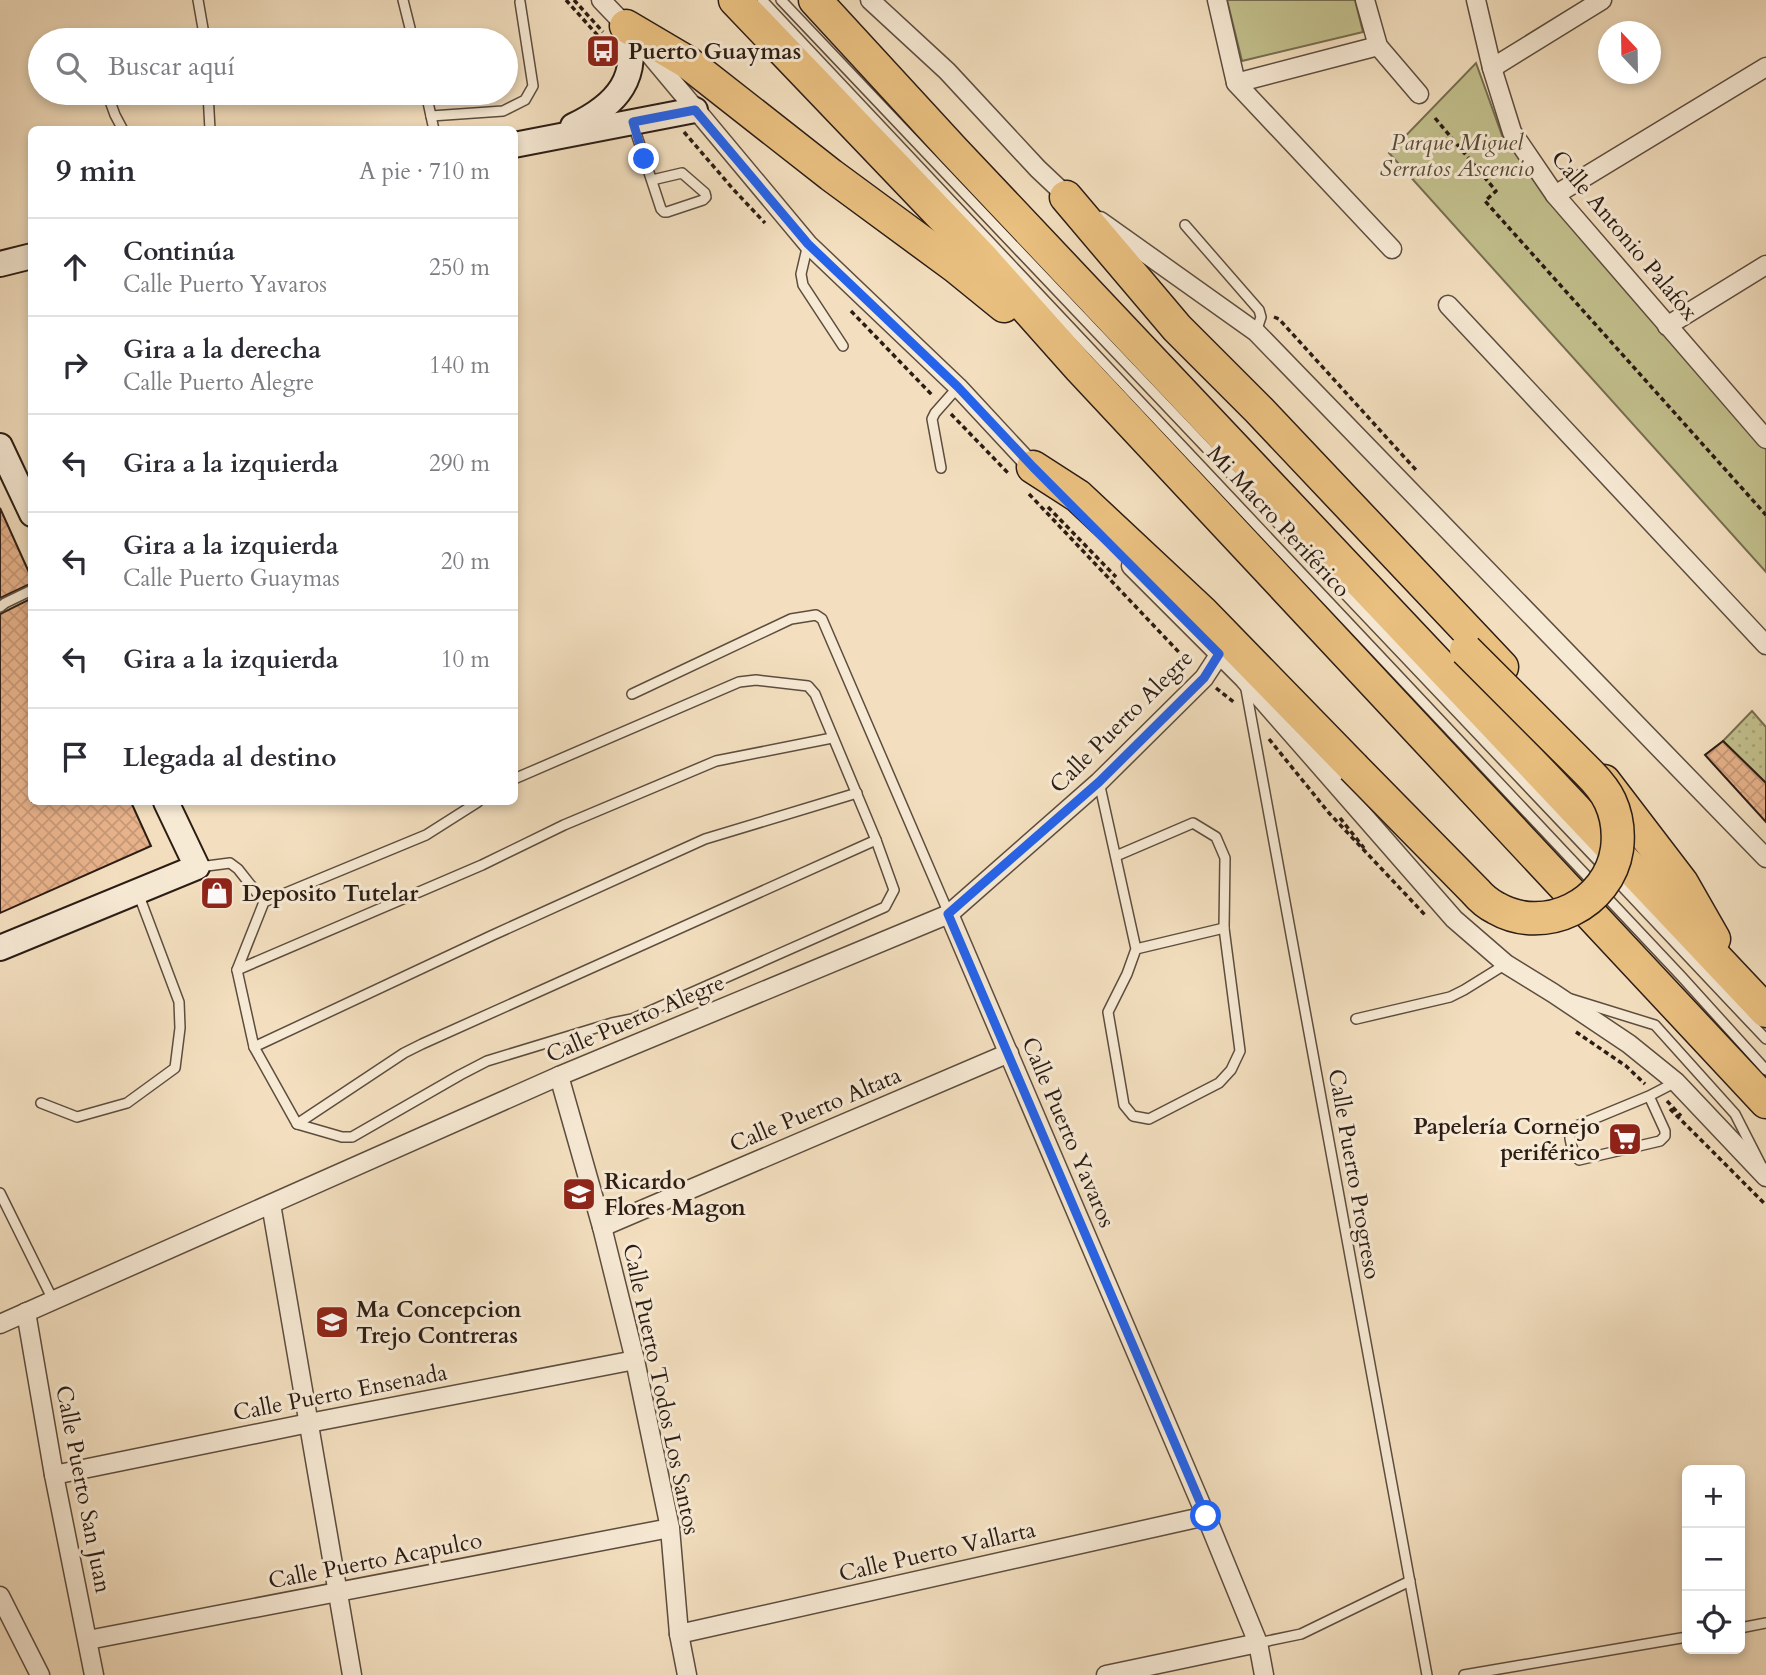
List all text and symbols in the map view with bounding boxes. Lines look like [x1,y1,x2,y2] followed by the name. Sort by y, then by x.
[1598,21,1661,84] north arrow
[28,28,518,105] search box
[584,32,622,70] bus stop icon: Puerto Guaymas
[628,36,801,67] place label: Puerto Guaymas
[52,48,90,86] icon: search
[108,49,235,84] text: Buscar aquí
[1380,127,1535,184] park label: Parque Miguel Serratos Ascencio
[628,143,659,174] route end
[1544,144,1705,327] street label: Calle Antonio Palafox
[56,151,136,192] text: 9 min
[359,156,490,187] text: A pie · 710 m
[123,234,235,269] text: Continúa
[56,248,94,286] icon: ahead
[429,252,490,283] text: 250 m
[123,269,327,300] text: Calle Puerto Yavaros
[123,332,321,367] text: Gira a la derecha
[56,346,94,384] icon: right
[429,350,490,381] text: 140 m
[123,367,314,398] text: Calle Puerto Alegre
[1200,439,1357,604] street label: Mi Macro Periférico
[56,444,94,482] icon: left
[123,446,339,481] text: Gira a la izquierda
[429,448,490,479] text: 290 m
[123,528,339,563] text: Gira a la izquierda
[56,542,94,580] icon: left
[441,546,490,577] text: 20 m
[123,563,340,594] text: Calle Puerto Guaymas
[56,640,94,678] icon: left
[123,642,339,677] text: Gira a la izquierda
[1043,643,1200,800] street label: Calle Puerto Alegre
[441,644,490,675] text: 10 m
[56,738,94,776] icon: arrive
[123,740,337,775] text: Llegada al destino
[198,874,236,912] shop icon: Deposito Tutelar
[242,878,419,909] place label: Deposito Tutelar
[541,967,729,1070] street label: Calle Puerto Alegre
[1014,1032,1123,1232] street label: Calle Puerto Yavaros
[725,1059,906,1160] street label: Calle Puerto Altata
[1321,1066,1388,1282] street label: Calle Puerto Progreso
[1413,1111,1600,1168] place label: Papelería Cornejo periférico
[1606,1120,1644,1158] supermarket icon: Papelería Cornejo periférico
[604,1166,746,1223] place label: Ricardo Flores Magon
[560,1175,598,1213] school or university icon: Ricardo Flores Magon
[615,1241,708,1537] street label: Calle Puerto Todos Los Santos
[356,1294,522,1351] place label: Ma Concepcion Trejo Contreras
[313,1303,351,1341] school or university icon: Ma Concepcion Trejo Contreras
[230,1357,450,1428] street label: Calle Puerto Ensenada
[48,1383,119,1596] street label: Calle Puerto San Juan
[1682,1465,1745,1654] map controls
[1682,1465,1745,1528] button: +
[1190,1500,1221,1531] route start
[836,1514,1039,1589] street label: Calle Puerto Vallarta
[266,1525,485,1596] street label: Calle Puerto Acapulco
[1682,1528,1745,1591] button: −
[1682,1591,1745,1654] button: locate

